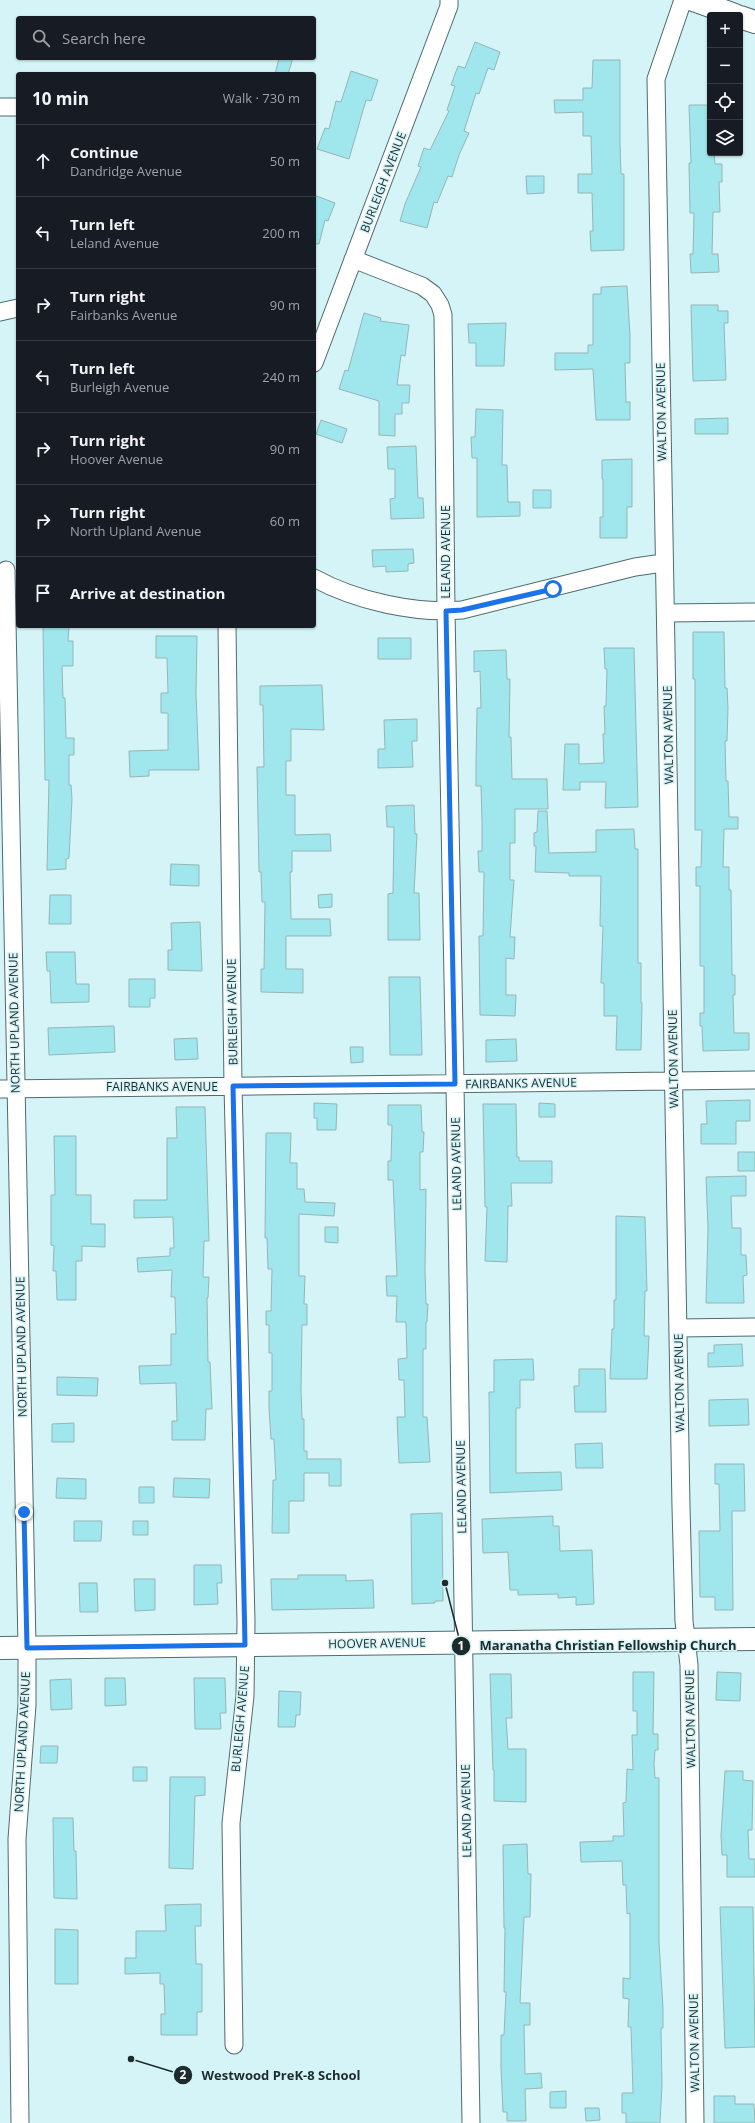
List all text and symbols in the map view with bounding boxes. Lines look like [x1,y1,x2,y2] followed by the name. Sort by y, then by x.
[707,12,743,156] map controls
[707,12,743,48] button: +
[16,16,316,60] search box
[30,27,52,49] icon: search
[62,28,146,48] text: Search here
[707,48,743,84] button: −
[707,84,743,120] button: locate
[32,87,89,110] text: 10 min
[223,89,300,107] text: Walk · 730 m
[707,120,743,156] button: layers
[356,129,410,235] street label: BURLEIGH AVENUE
[70,142,138,162] text: Continue
[32,150,54,172] icon: ahead
[270,152,300,170] text: 50 m
[70,162,182,180] text: Dandridge Avenue
[70,214,135,234] text: Turn left
[32,222,54,244] icon: left
[262,224,300,242] text: 200 m
[70,234,159,252] text: Leland Avenue
[70,286,145,306] text: Turn right
[32,294,54,316] icon: right
[270,296,300,314] text: 90 m
[70,306,177,324] text: Fairbanks Avenue
[70,358,135,378] text: Turn left
[652,362,670,462] street label: WALTON AVENUE
[32,366,54,388] icon: left
[262,368,300,386] text: 240 m
[70,378,169,396] text: Burleigh Avenue
[70,430,145,450] text: Turn right
[32,438,54,460] icon: right
[270,440,300,458] text: 90 m
[70,450,163,468] text: Hoover Avenue
[70,502,145,522] text: Turn right
[437,505,454,599] street label: LELAND AVENUE
[32,510,54,532] icon: right
[270,512,300,530] text: 60 m
[70,522,201,540] text: North Upland Avenue
[544,580,562,598] route start
[32,582,54,604] icon: arrive
[70,583,225,603] text: Arrive at destination
[659,685,677,785] street label: WALTON AVENUE
[4,952,24,1094] street label: NORTH UPLAND AVENUE
[223,958,241,1066] street label: BURLEIGH AVENUE
[664,1009,682,1109] street label: WALTON AVENUE
[465,1074,577,1092] street label: FAIRBANKS AVENUE
[106,1078,218,1095] street label: FAIRBANKS AVENUE
[447,1117,465,1211] street label: LELAND AVENUE
[11,1276,31,1418] street label: NORTH UPLAND AVENUE
[670,1333,688,1433] street label: WALTON AVENUE
[452,1440,470,1534] street label: LELAND AVENUE
[15,1503,33,1521] route end
[451,1633,744,1658] callout: Maranatha Christian Fellowship Church
[328,1634,426,1652] street label: HOOVER AVENUE
[479,1636,737,1654] text: Maranatha Christian Fellowship Church
[458,1637,464,1654] text: 1
[227,1665,253,1773] street label: BURLEIGH AVENUE
[681,1669,699,1769] street label: WALTON AVENUE
[10,1671,34,1813] street label: NORTH UPLAND AVENUE
[457,1764,475,1858] street label: LELAND AVENUE
[685,1993,703,2093] street label: WALTON AVENUE
[173,2063,368,2088] callout: Westwood PreK-8 School
[180,2066,187,2083] text: 2
[201,2066,361,2084] text: Westwood PreK-8 School

